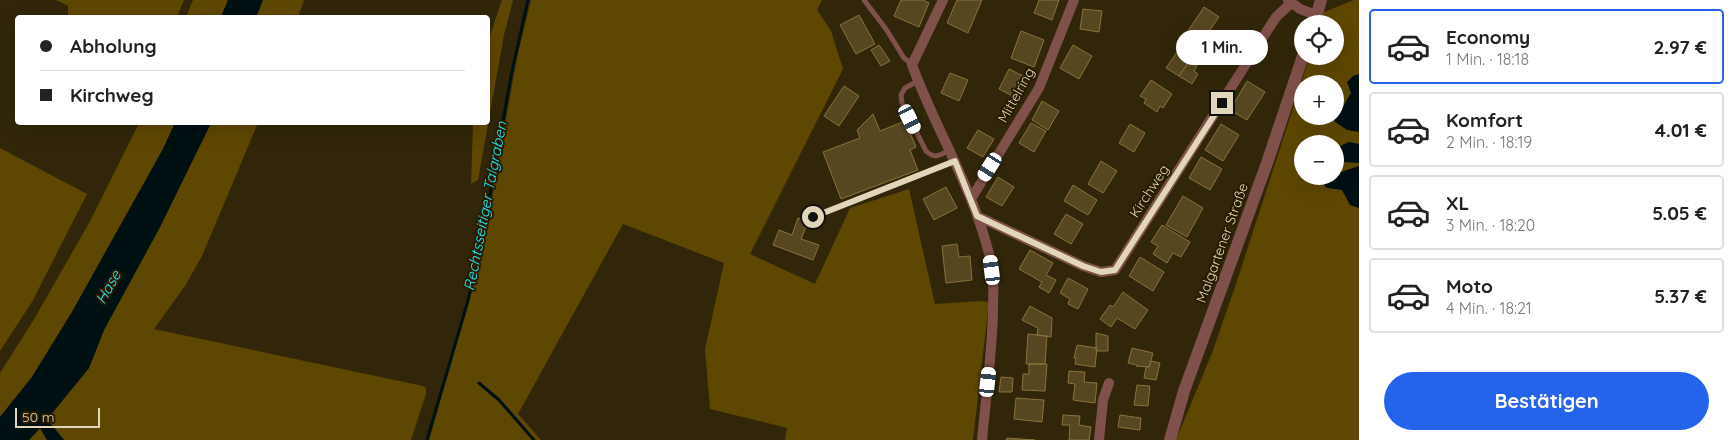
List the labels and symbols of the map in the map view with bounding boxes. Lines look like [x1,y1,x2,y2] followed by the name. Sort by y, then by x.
[1176,31,1268,66] callout: 1 Min.
[994,64,1038,126] street label: Mittelring
[1211,92,1233,114] route end
[896,102,923,136] car
[459,120,511,292] water label: Rechtsseitiger Talgraben
[975,150,1004,184] car
[1125,161,1173,221] street label: Kirchweg
[1192,181,1252,305] street label: Malgartener Straße
[802,206,824,228] route start
[982,254,1001,286] car
[91,266,125,307] water label: Hase
[978,366,997,398] car
[15,405,100,428] scale bar

